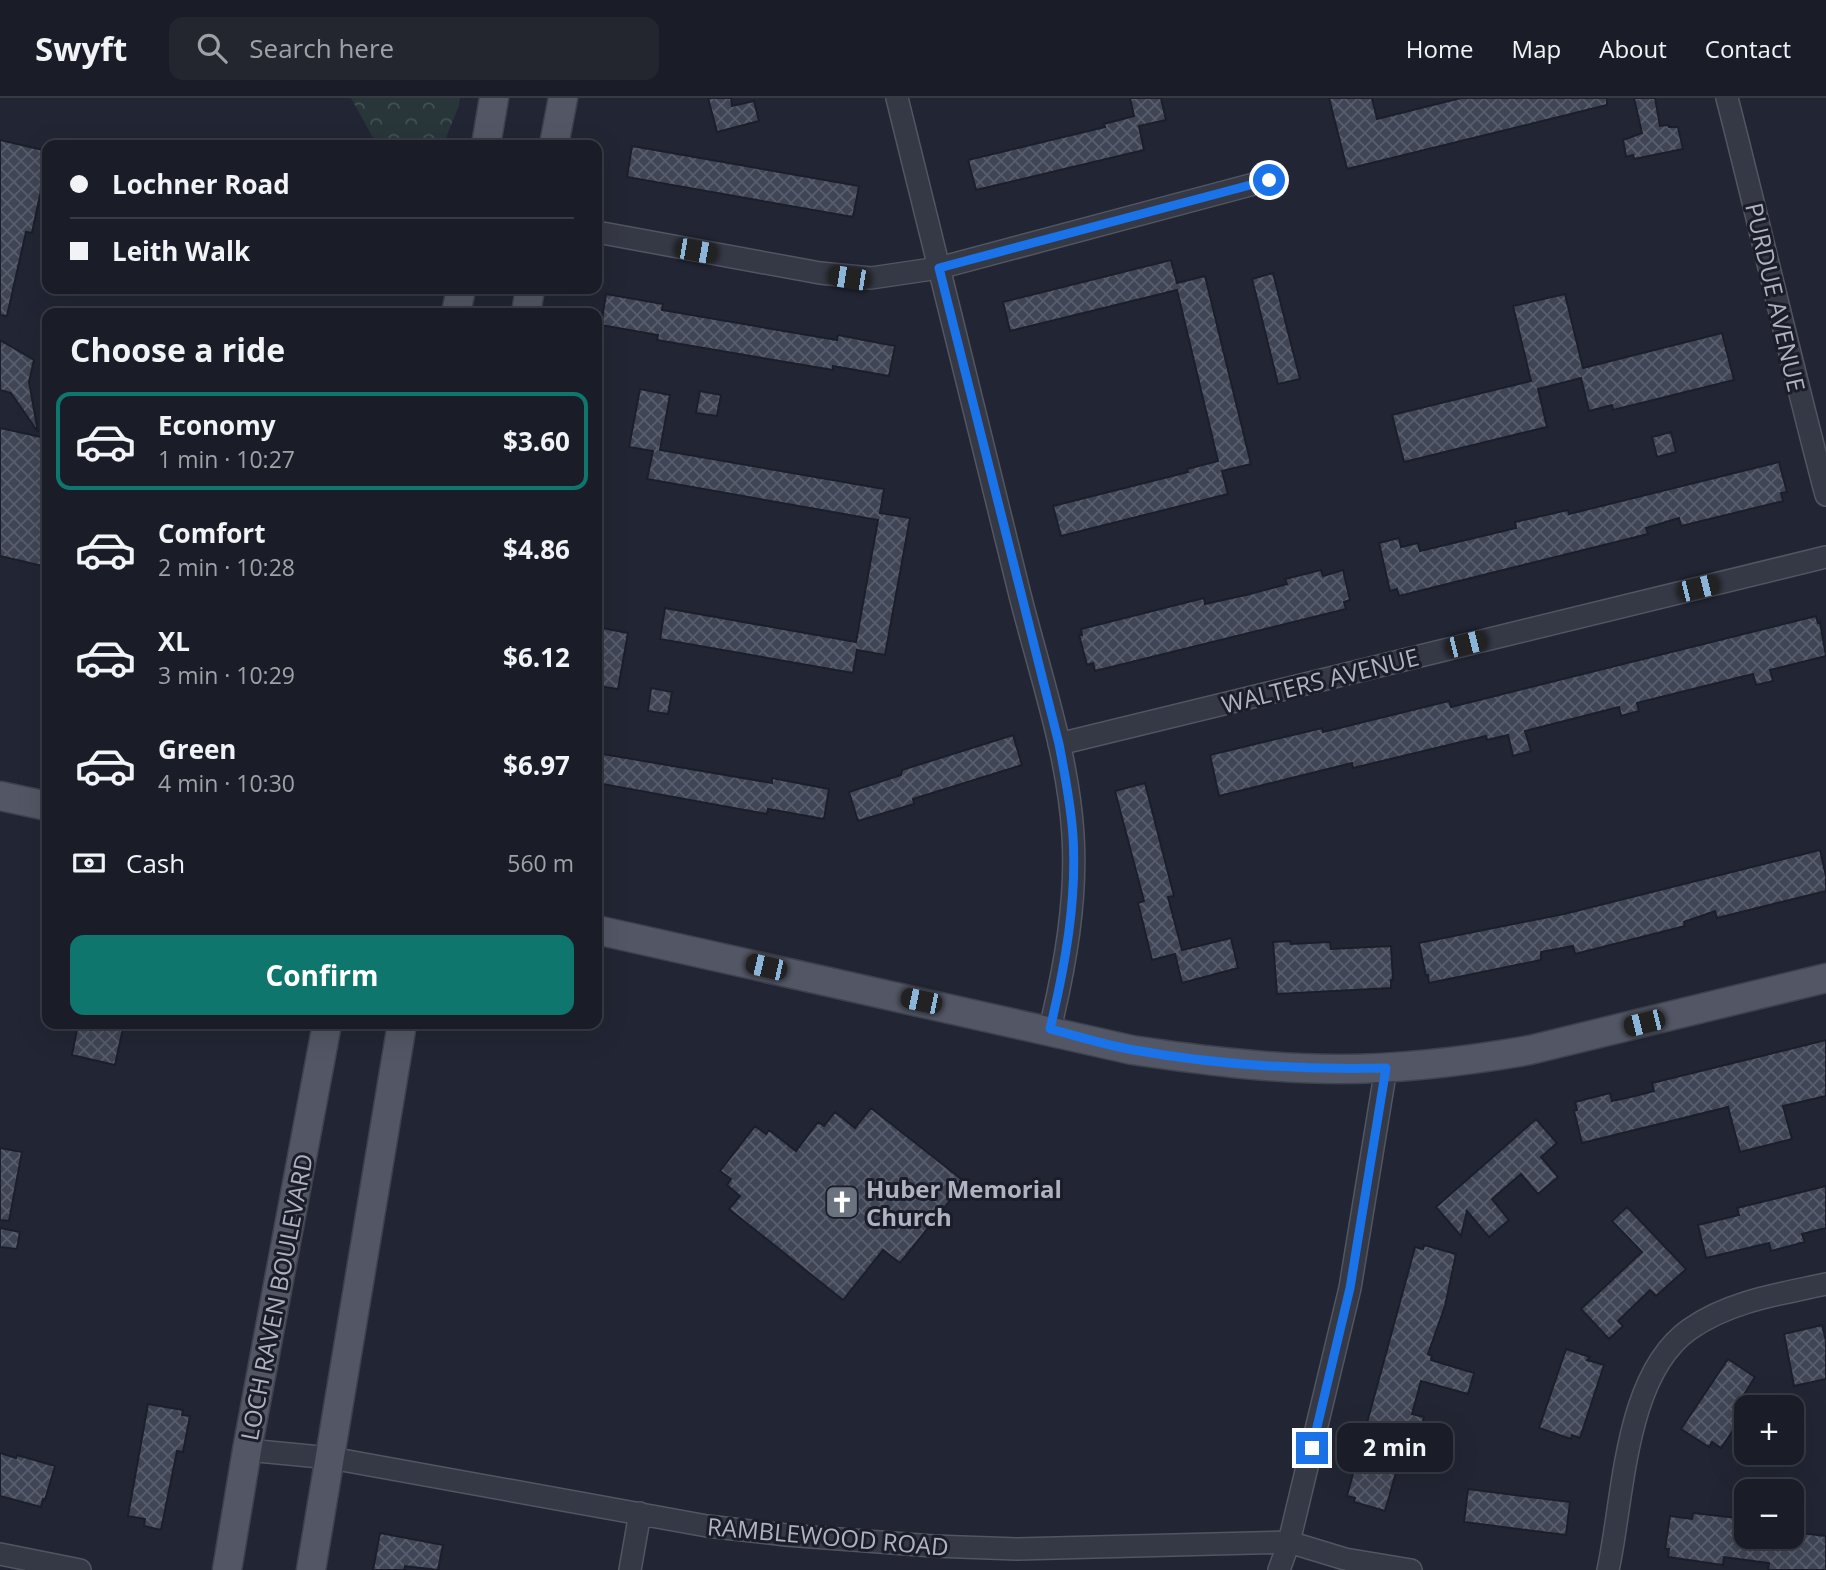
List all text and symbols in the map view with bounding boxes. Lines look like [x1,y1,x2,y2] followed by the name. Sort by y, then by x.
[169,17,659,80] search box
[35,26,127,71] text: Swyft
[193,29,231,67] icon: search
[249,30,394,66] text: Search here
[1406,32,1474,65] text: Home
[1512,32,1561,65] text: Map
[1599,32,1667,65] text: About
[1705,32,1791,65] text: Contact
[1253,164,1285,196] route start
[112,166,290,202] text: Lochner Road
[1738,199,1814,395] street label: PURDUE AVENUE
[112,233,250,269] text: Leith Walk
[674,237,719,265] car
[827,264,872,292] car
[70,328,285,371] text: Choose a ride
[158,407,276,443] text: Economy
[74,410,137,473] icon: car
[503,423,570,459] text: $3.60
[158,443,295,475] text: 1 min · 10:27
[158,515,265,551] text: Comfort
[74,518,137,581] icon: car
[503,531,570,567] text: $4.86
[158,551,295,583] text: 2 min · 10:28
[1676,573,1721,603] car
[158,623,190,659] text: XL
[74,626,137,689] icon: car
[1444,629,1489,659] car
[503,639,570,675] text: $6.12
[1218,640,1422,720] street label: WALTERS AVENUE
[158,659,295,691] text: 3 min · 10:29
[158,731,236,767] text: Green
[74,734,137,797] icon: car
[503,747,570,783] text: $6.97
[158,767,295,799] text: 4 min · 10:30
[70,844,108,882] icon: cash
[126,845,185,881] text: Cash
[507,847,574,879] text: 560 m
[70,935,574,1015] button: Confirm
[744,952,789,982] car
[899,986,944,1016] car
[1622,1008,1667,1038] car
[232,1151,320,1443] street label: LOCH RAVEN BOULEVARD
[866,1172,1062,1233] place label: Huber Memorial Church
[823,1183,861,1221] church icon: Huber Memorial Church
[1734,1395,1804,1549] map controls
[1734,1395,1804,1465] button: +
[1336,1424,1452,1472] callout: 2 min
[1363,1431,1427,1463] text: 2 min
[1296,1432,1328,1464] route end
[1734,1479,1804,1549] button: −
[706,1509,950,1563] street label: RAMBLEWOOD ROAD

